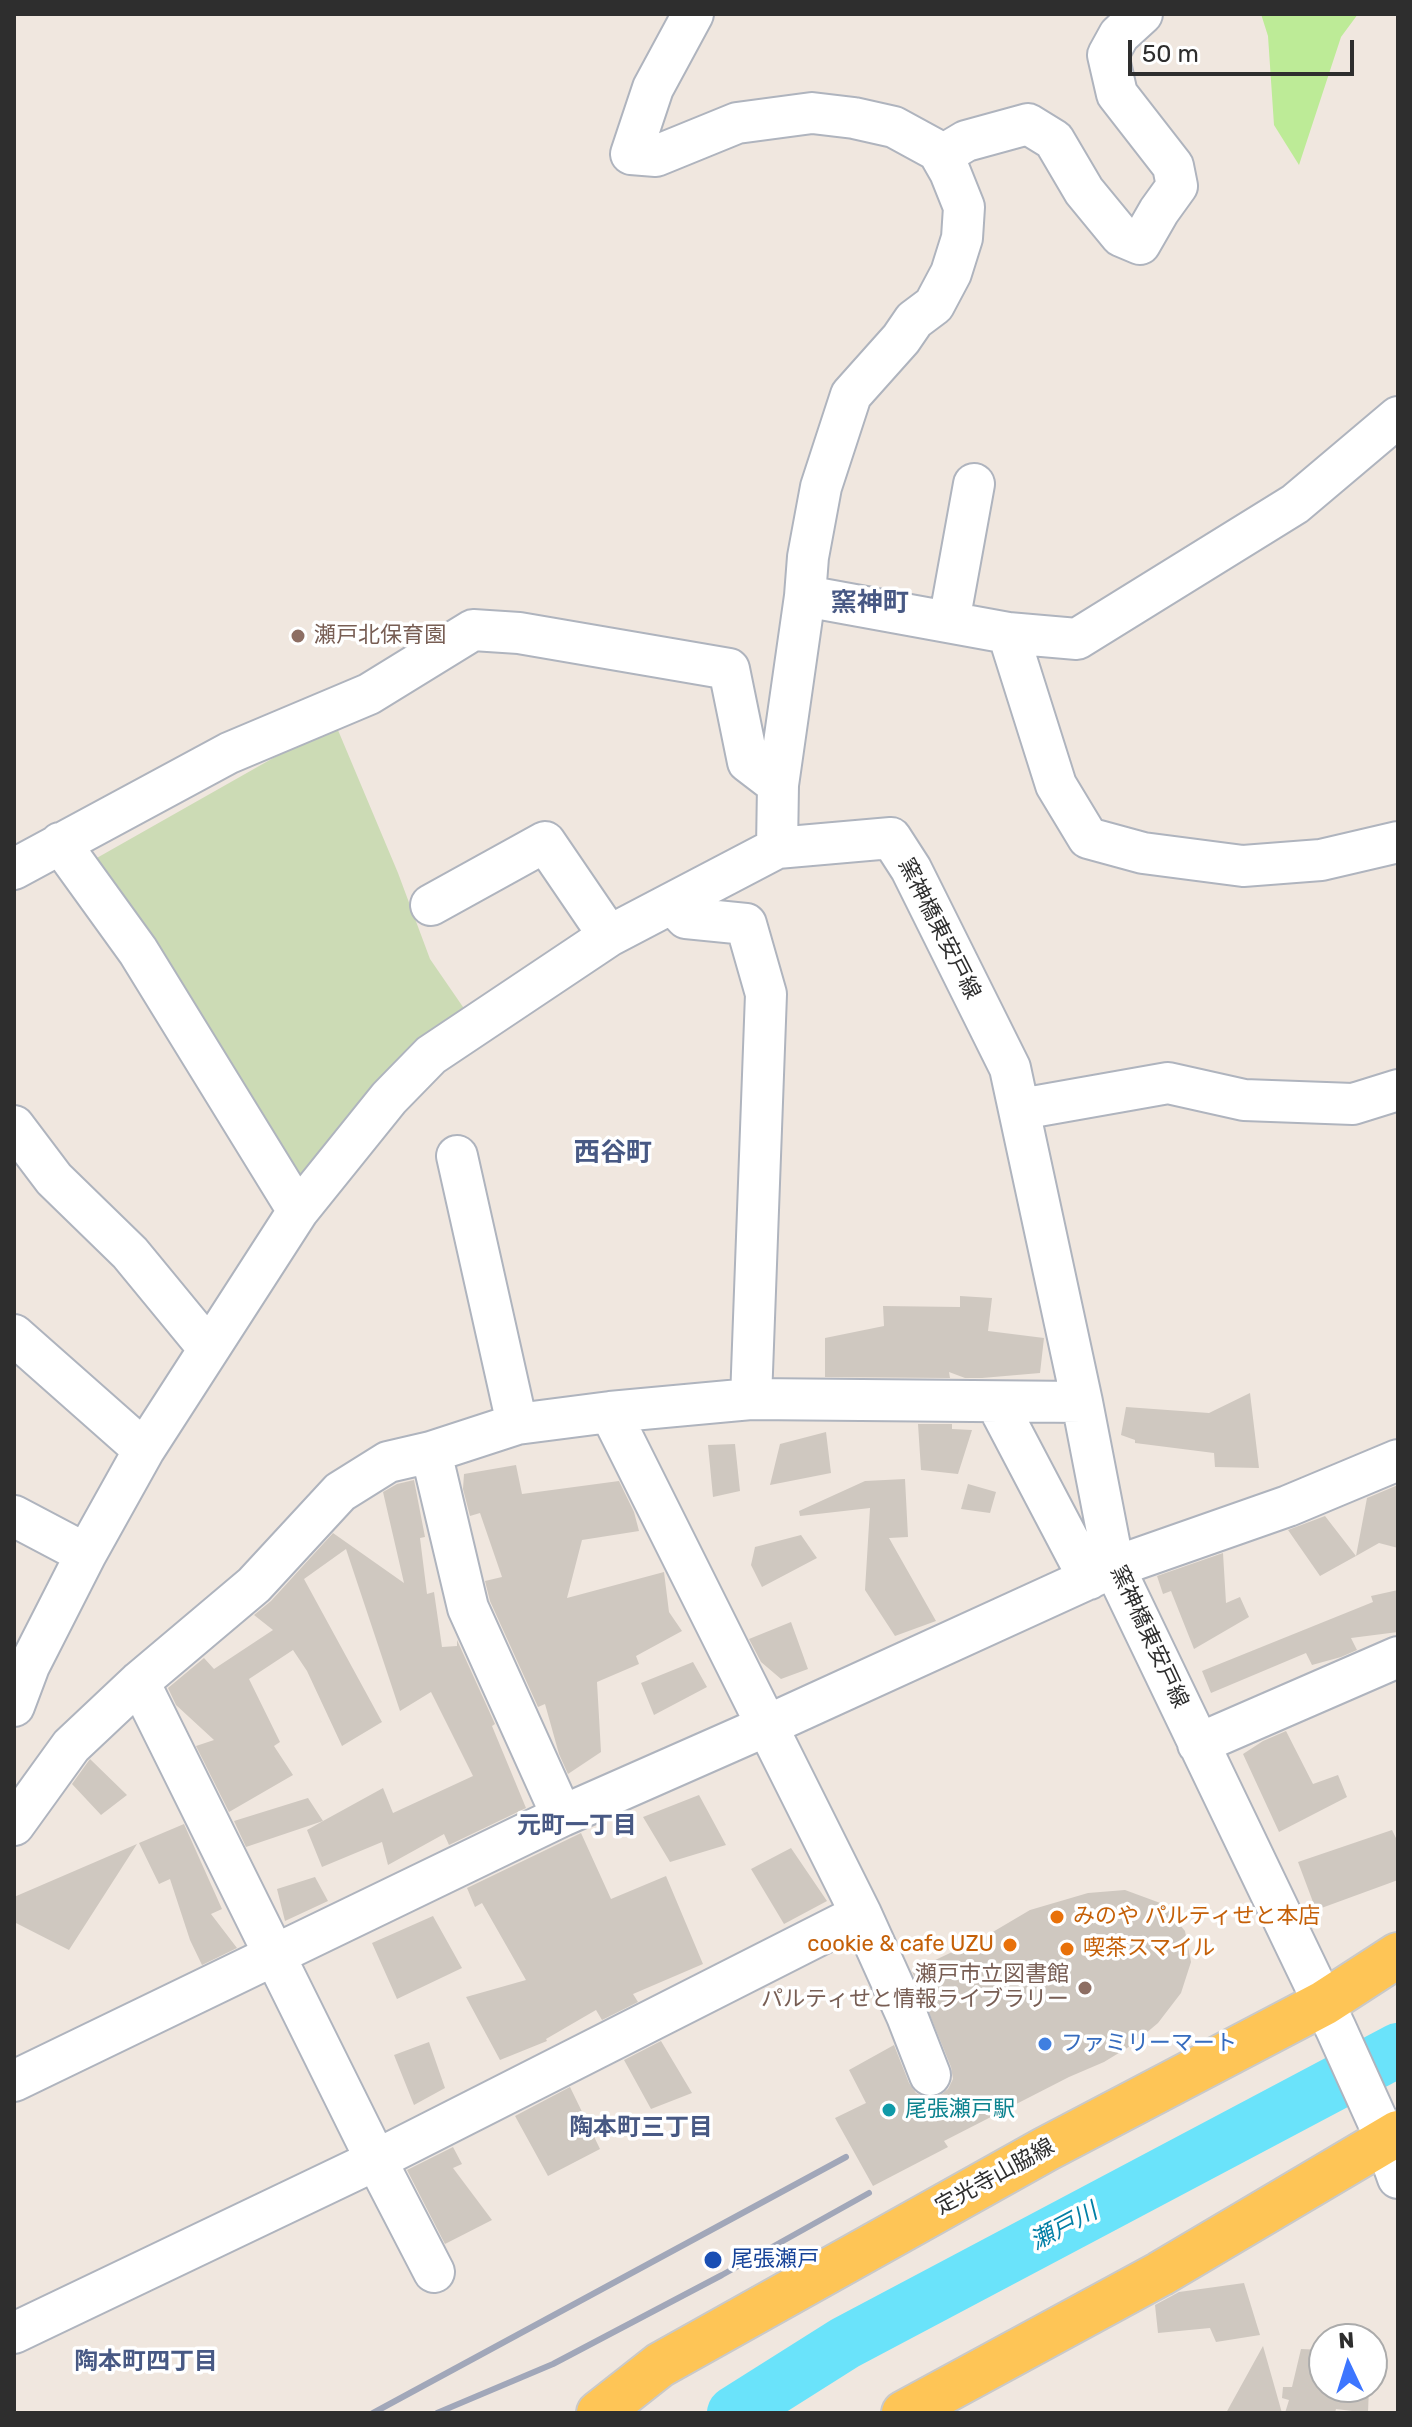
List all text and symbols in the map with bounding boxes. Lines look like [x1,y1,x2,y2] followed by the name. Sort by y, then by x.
[1132,24,1358,74] scale bar
[1142,40,1199,68] text: 50 m
[831,587,909,619] district label: 窯神町
[314,623,446,649] place label: 瀬戸北保育園
[289,627,307,645] marker: 瀬戸北保育園
[892,854,986,1004] street label: 窯神橋東安戸線
[574,1137,652,1169] district label: 西谷町
[1104,1562,1194,1712] street label: 窯神橋東安戸線
[517,1812,637,1840] district label: 元町一丁目
[1073,1904,1320,1930] place label: みのや パルティせと本店
[1048,1908,1066,1926] marker: みのや パルティせと本店
[807,1932,994,1958] place label: cookie & cafe UZU
[1001,1936,1019,1954] marker: cookie & cafe UZU
[1083,1936,1215,1962] place label: 喫茶スマイル
[1058,1940,1076,1958] marker: 喫茶スマイル
[761,1962,1069,2014] place label: 瀬戸市立図書館 パルティせと情報ライブラリー
[1076,1979,1094,1997] marker: 瀬戸市立図書館 パルティせと情報ライブラリー
[1061,2031,1237,2057] place label: ファミリーマート
[1036,2035,1054,2053] marker: ファミリーマート
[905,2097,1015,2123] place label: 尾張瀬戸駅
[880,2101,898,2119] marker: 尾張瀬戸駅
[569,2114,713,2142] district label: 陶本町三丁目
[931,2133,1059,2221] street label: 定光寺山脇線
[1025,2197,1103,2257] water label: 瀬戸川
[731,2247,819,2273] place label: 尾張瀬戸
[702,2249,724,2271] marker: 尾張瀬戸
[1308,2323,1388,2403] north arrow
[1338,2327,1355,2355] text: N
[74,2348,218,2376] district label: 陶本町四丁目

